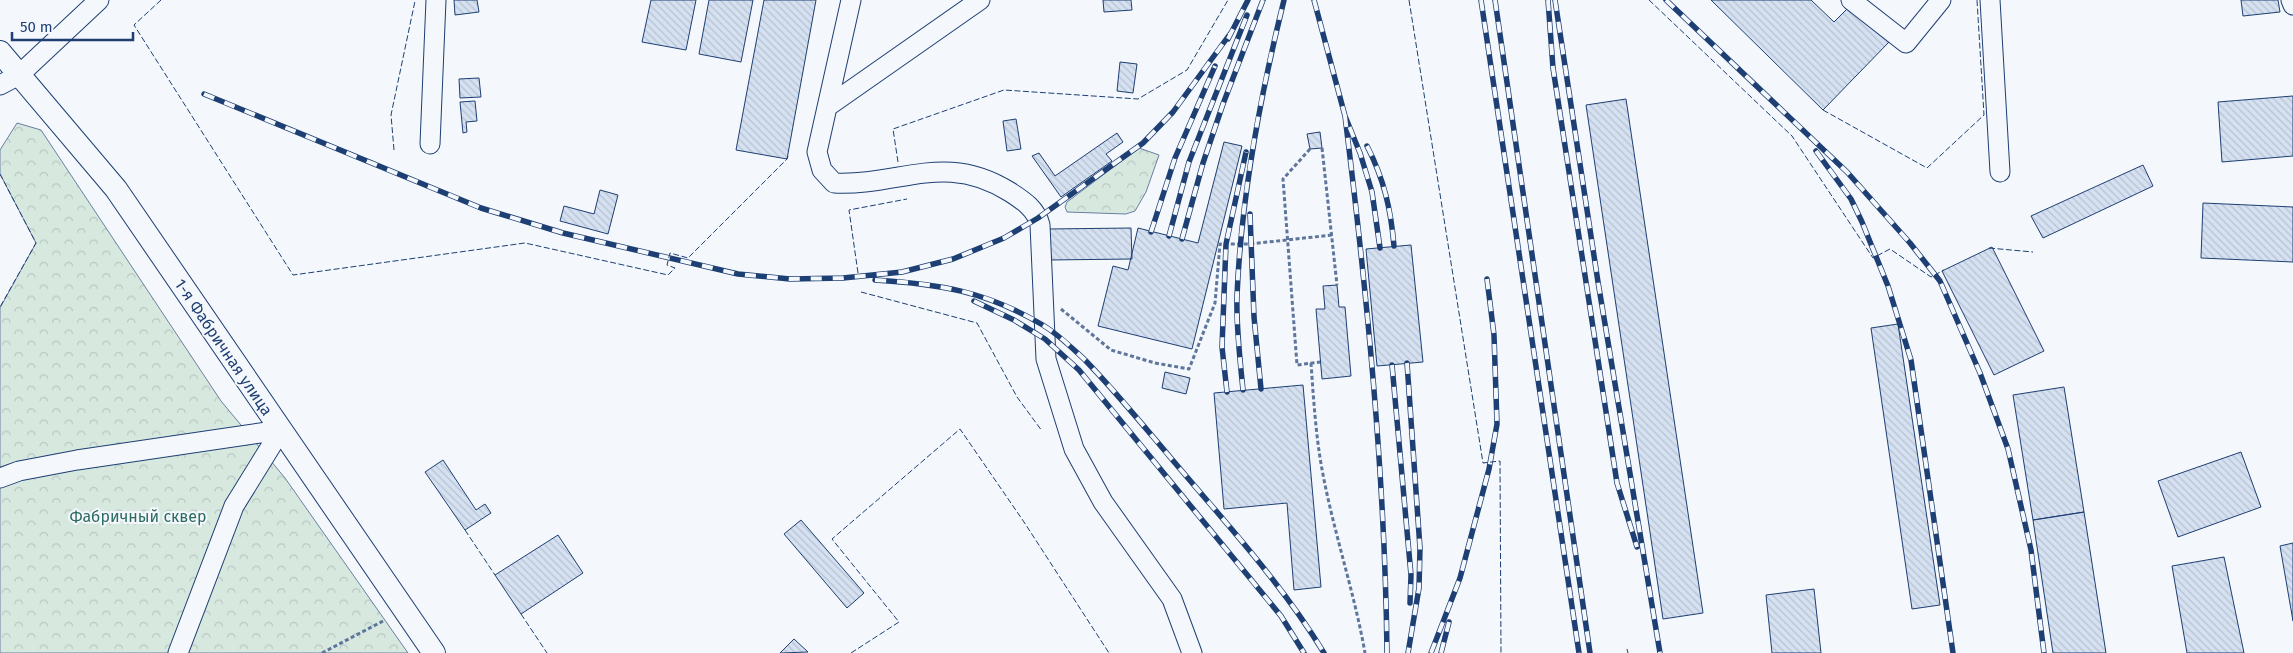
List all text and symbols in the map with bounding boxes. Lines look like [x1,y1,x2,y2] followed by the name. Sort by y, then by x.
[12,10,134,42] scale bar
[20,18,53,36] text: 50 m
[171,275,276,419] street label: 1-я Фабричная улица
[69,507,207,526] park label: Фабричный сквер

